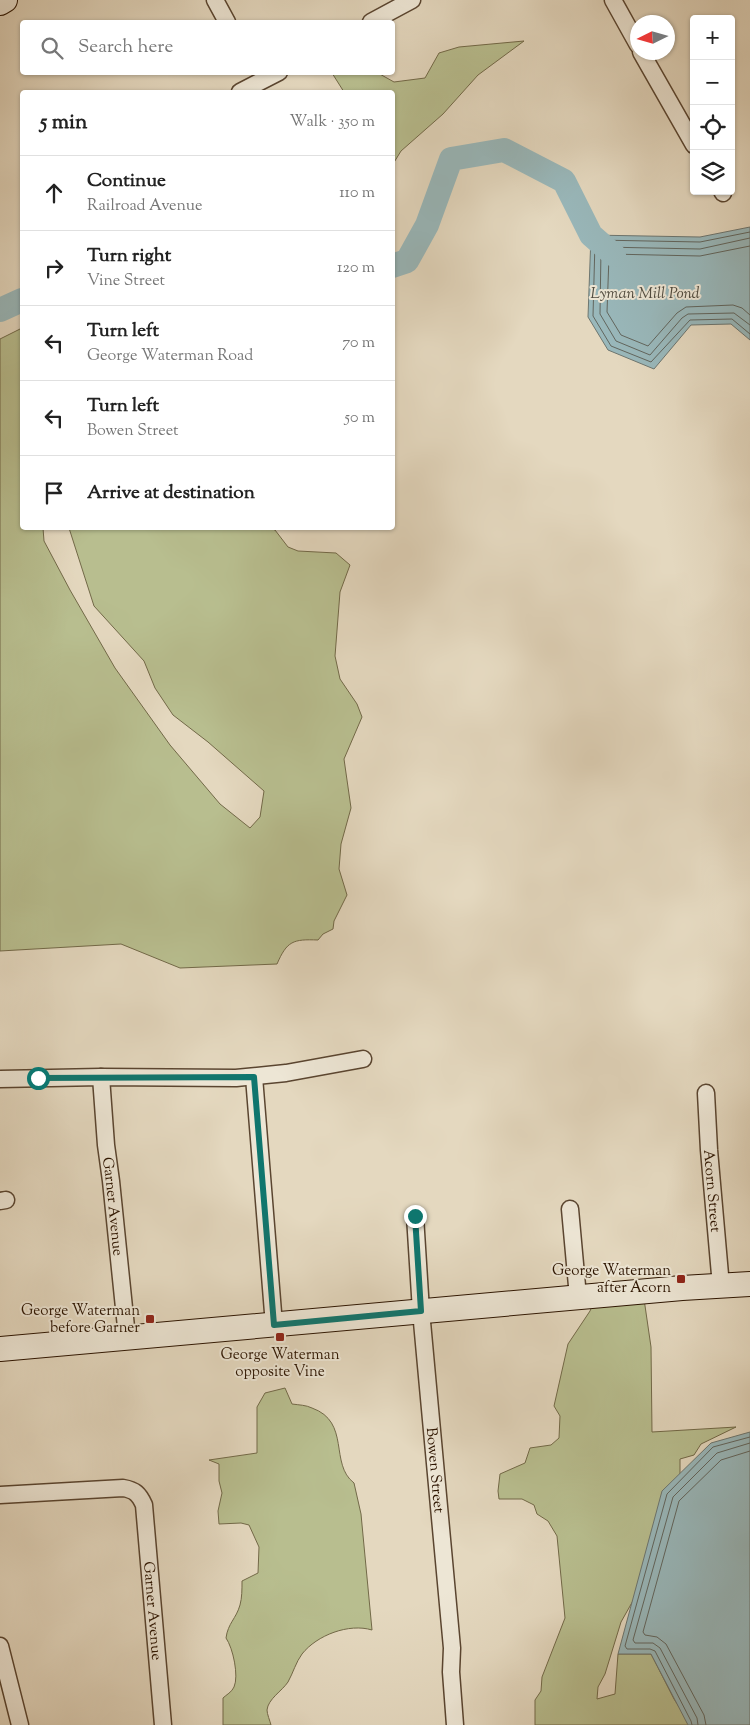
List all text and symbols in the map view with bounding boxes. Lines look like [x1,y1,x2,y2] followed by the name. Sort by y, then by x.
[630,15,675,60] north arrow
[690,15,735,195] map controls
[690,15,735,60] button: +
[20,20,395,75] search box
[38,34,66,62] icon: search
[78,34,173,61] text: Search here
[690,60,735,105] button: −
[690,105,735,150] button: locate
[40,108,87,138] text: 5 min
[290,111,375,134] text: Walk · 350 m
[690,150,735,195] button: layers
[87,168,166,195] text: Continue
[40,179,68,207] icon: ahead
[339,182,375,205] text: 110 m
[87,195,203,218] text: Railroad Avenue
[87,243,171,270] text: Turn right
[40,254,68,282] icon: right
[337,257,375,280] text: 120 m
[87,270,165,293] text: Vine Street
[590,283,700,306] water label: Lyman Mill Pond
[87,318,159,345] text: Turn left
[40,329,68,357] icon: left
[342,332,375,355] text: 70 m
[87,345,253,368] text: George Waterman Road
[87,393,159,420] text: Turn left
[40,404,68,432] icon: left
[344,407,375,430] text: 50 m
[87,420,179,443] text: Bowen Street
[40,479,68,507] icon: arrive
[87,480,255,507] text: Arrive at destination
[27,1067,50,1090] route start
[697,1149,725,1233] street label: Acorn Street
[96,1156,128,1257] street label: Garner Avenue
[404,1205,427,1228] route end
[552,1261,671,1299] place label: George Waterman after Acorn
[675,1273,687,1285] marker: George Waterman after Acorn
[21,1301,140,1339] place label: George Waterman before Garner
[144,1313,156,1325] marker: George Waterman before Garner
[274,1331,286,1343] marker: George Waterman opposite Vine
[221,1345,340,1383] place label: George Waterman opposite Vine
[420,1427,449,1514] street label: Bowen Street
[137,1561,166,1661] street label: Garner Avenue

